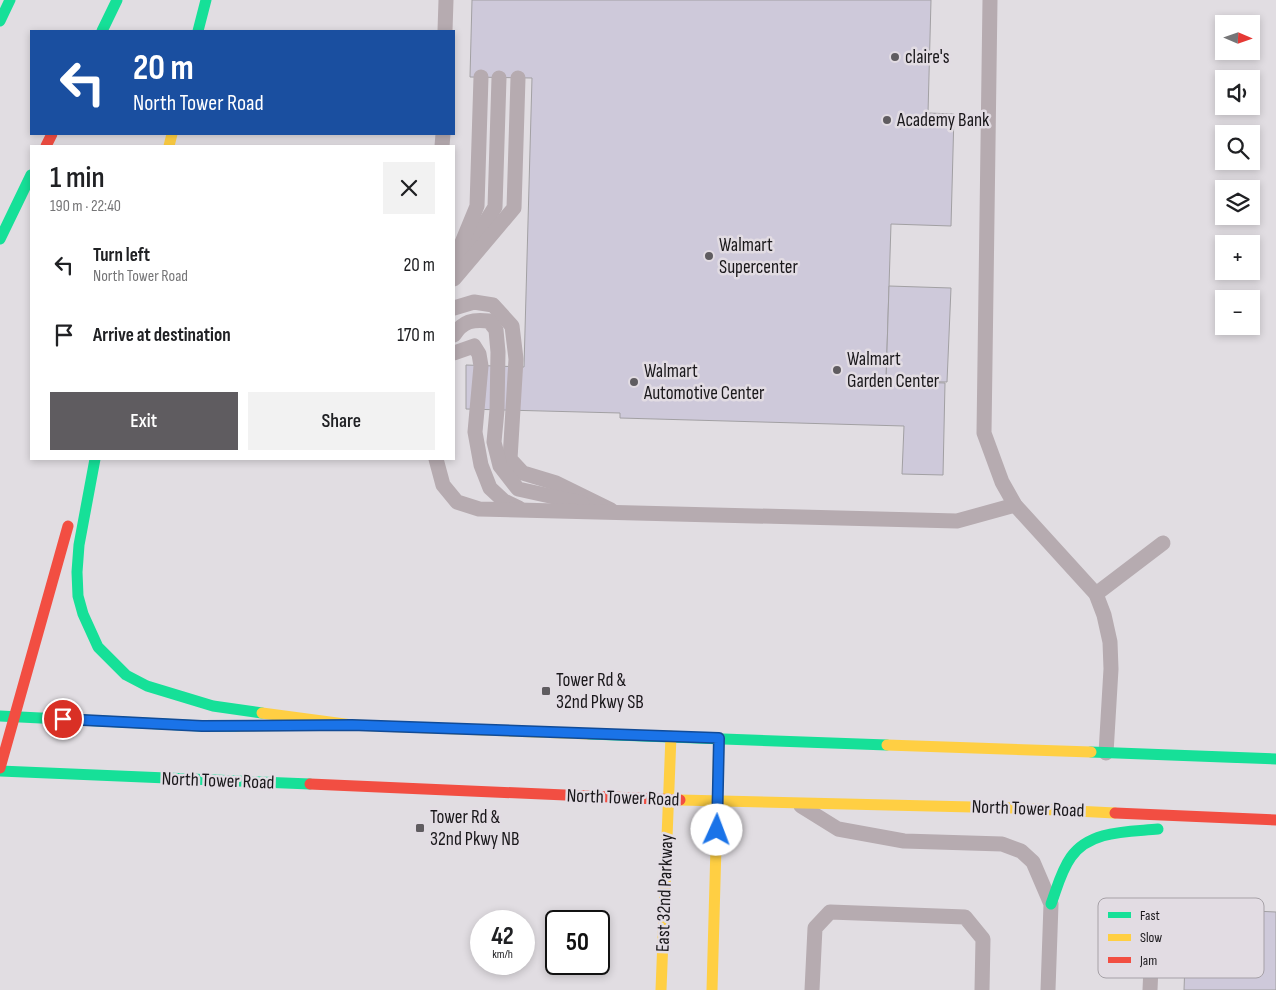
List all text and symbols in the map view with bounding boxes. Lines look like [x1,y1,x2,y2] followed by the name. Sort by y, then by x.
[1215,15,1260,60] north arrow
[1215,15,1260,335] map controls
[905,46,950,69] place label: claire's
[133,47,194,90] text: 20 m
[50,50,115,115] icon: left
[889,51,901,63] marker: claire's
[1215,70,1260,115] button: sound
[133,90,264,117] text: North Tower Road
[896,109,990,132] place label: Academy Bank
[881,114,893,126] marker: Academy Bank
[1215,125,1260,170] button: search
[50,160,105,196] text: 1 min
[383,162,435,214] button: close
[1215,180,1260,225] button: layers
[50,197,121,216] text: 190 m · 22:40
[719,234,798,279] place label: Walmart Supercenter
[1215,235,1260,280] button: +
[93,244,150,267] text: Turn left
[703,250,715,262] marker: Walmart Supercenter
[50,251,78,279] icon: left
[403,254,435,277] text: 20 m
[93,267,188,286] text: North Tower Road
[1215,290,1260,335] button: −
[50,321,78,349] icon: arrive
[93,324,231,347] text: Arrive at destination
[397,324,435,347] text: 170 m
[847,348,940,393] place label: Walmart Garden Center
[643,360,765,405] place label: Walmart Automotive Center
[831,364,843,376] marker: Walmart Garden Center
[628,376,640,388] marker: Walmart Automotive Center
[50,392,238,450] button: Exit
[248,392,435,450] button: Share
[556,669,644,714] place label: Tower Rd & 32nd Pkwy SB
[540,685,552,697] marker: Tower Rd & 32nd Pkwy SB
[42,698,84,740] pin
[49,705,77,733] icon: arrive
[161,768,275,794] street label: North Tower Road
[566,785,680,811] street label: North Tower Road
[971,796,1085,822] street label: North Tower Road
[690,803,742,855] position arrow
[430,806,519,851] place label: Tower Rd & 32nd Pkwy NB
[414,822,426,834] marker: Tower Rd & 32nd Pkwy NB
[651,833,679,952] street label: East 32nd Parkway
[1098,898,1264,978] legend
[1140,907,1160,924] text: Fast
[545,910,610,975] speed limit sign: 50
[491,921,514,952] text: 42
[1140,929,1162,946] text: Slow
[492,947,513,962] text: km/h
[1139,952,1157,969] text: Jam

